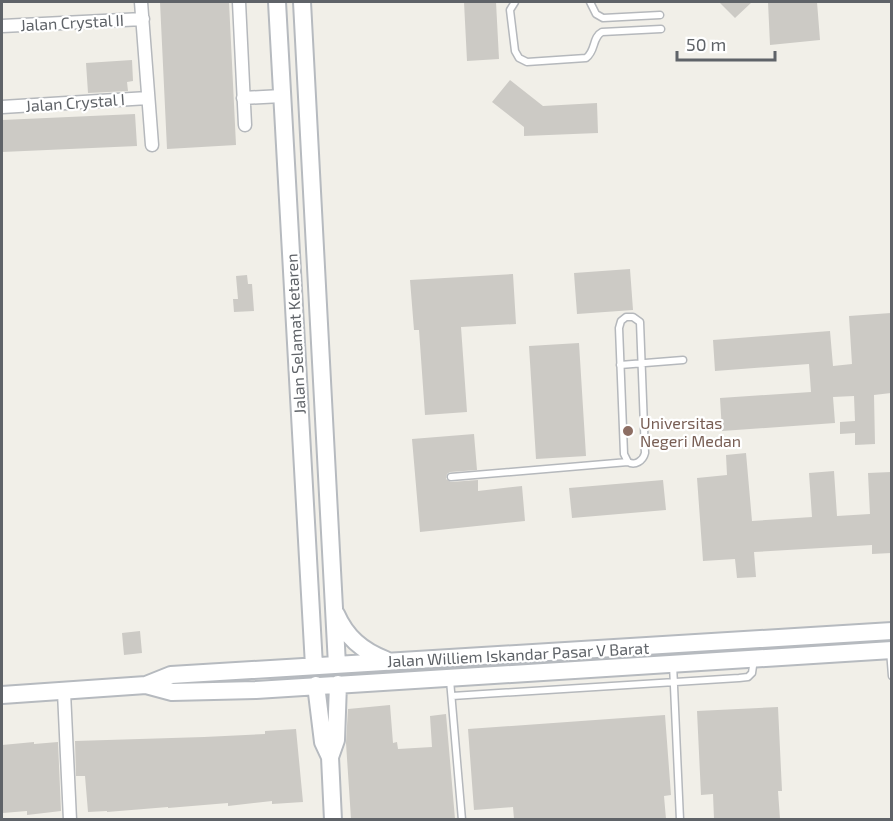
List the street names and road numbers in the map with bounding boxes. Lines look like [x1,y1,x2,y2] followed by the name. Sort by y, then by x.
[20,10,124,34] street label: Jalan Crystal II
[25,89,125,115] street label: Jalan Crystal I
[281,253,309,415] street label: Jalan Selamat Ketaren
[386,638,650,670] street label: Jalan Williem Iskandar Pasar V Barat

